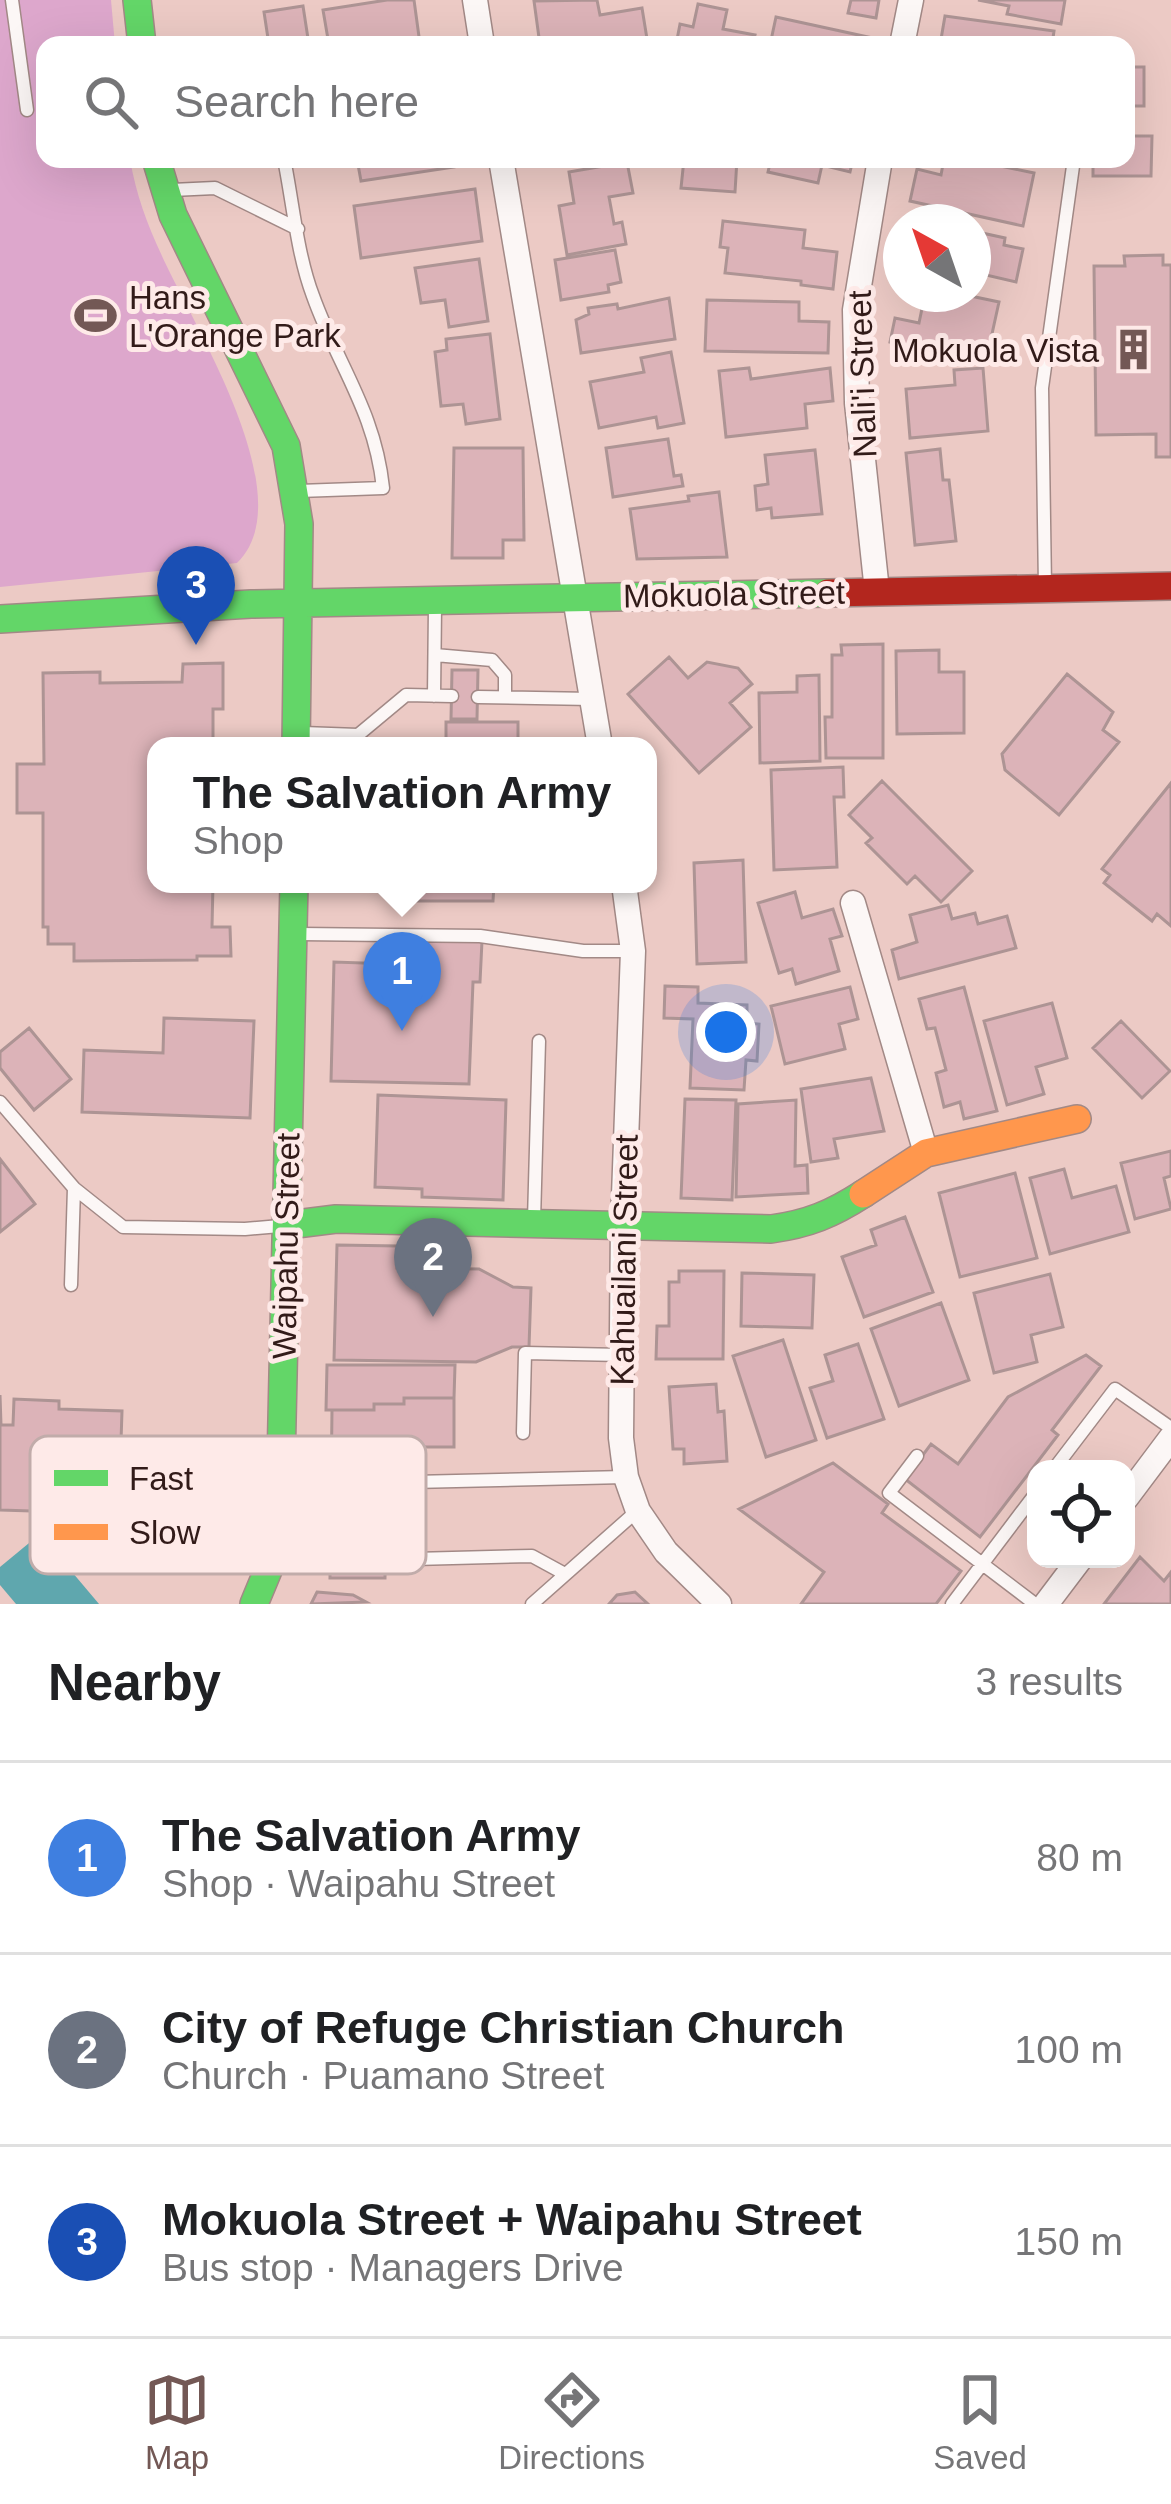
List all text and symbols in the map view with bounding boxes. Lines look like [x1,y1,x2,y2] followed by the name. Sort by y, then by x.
[36,36,1135,168] search box
[78,69,144,135] icon: search
[174,76,419,127] text: Search here
[883,204,991,312] north arrow
[129,279,341,354] place label: Hans L'Orange Park
[841,290,883,458] street label: Nali'i Street
[72,293,118,339] sports icon: Hans L'Orange Park
[1110,327,1156,373] building icon: Mokuola Vista
[892,332,1100,369] place label: Mokuola Vista
[157,546,235,645] pin: 3
[623,574,845,614] street label: Mokuola Street
[147,737,657,893] popup
[193,767,611,818] text: The Salvation Army
[193,819,284,862] text: Shop
[363,932,441,1031] pin: 1
[696,1002,756,1062] your location
[266,1133,306,1359] street label: Waipahu Street
[603,1134,645,1386] street label: Kahuailani Street
[394,1218,472,1317] pin: 2
[30,1436,426,1574] legend
[129,1460,193,1497] text: Fast
[1027,1460,1135,1568] map controls
[1027,1460,1135,1568] button: locate
[129,1514,201,1551] text: Slow
[48,1654,221,1711] text: Nearby
[976,1660,1123,1703] text: 3 results
[162,1810,580,1861] text: The Salvation Army
[76,1836,98,1879] text: 1
[1036,1836,1123,1879] text: 80 m
[162,1862,555,1905] text: Shop · Waipahu Street
[162,2002,845,2053] text: City of Refuge Christian Church
[76,2028,98,2071] text: 2
[1015,2028,1123,2071] text: 100 m
[162,2054,604,2097] text: Church · Puamano Street
[162,2194,862,2245] text: Mokuola Street + Waipahu Street
[76,2220,98,2263] text: 3
[1015,2220,1123,2263] text: 150 m
[162,2246,624,2289] text: Bus stop · Managers Drive
[144,2367,210,2477] tab: Map
[498,2367,645,2477] tab: Directions
[933,2367,1027,2477] tab: Saved

